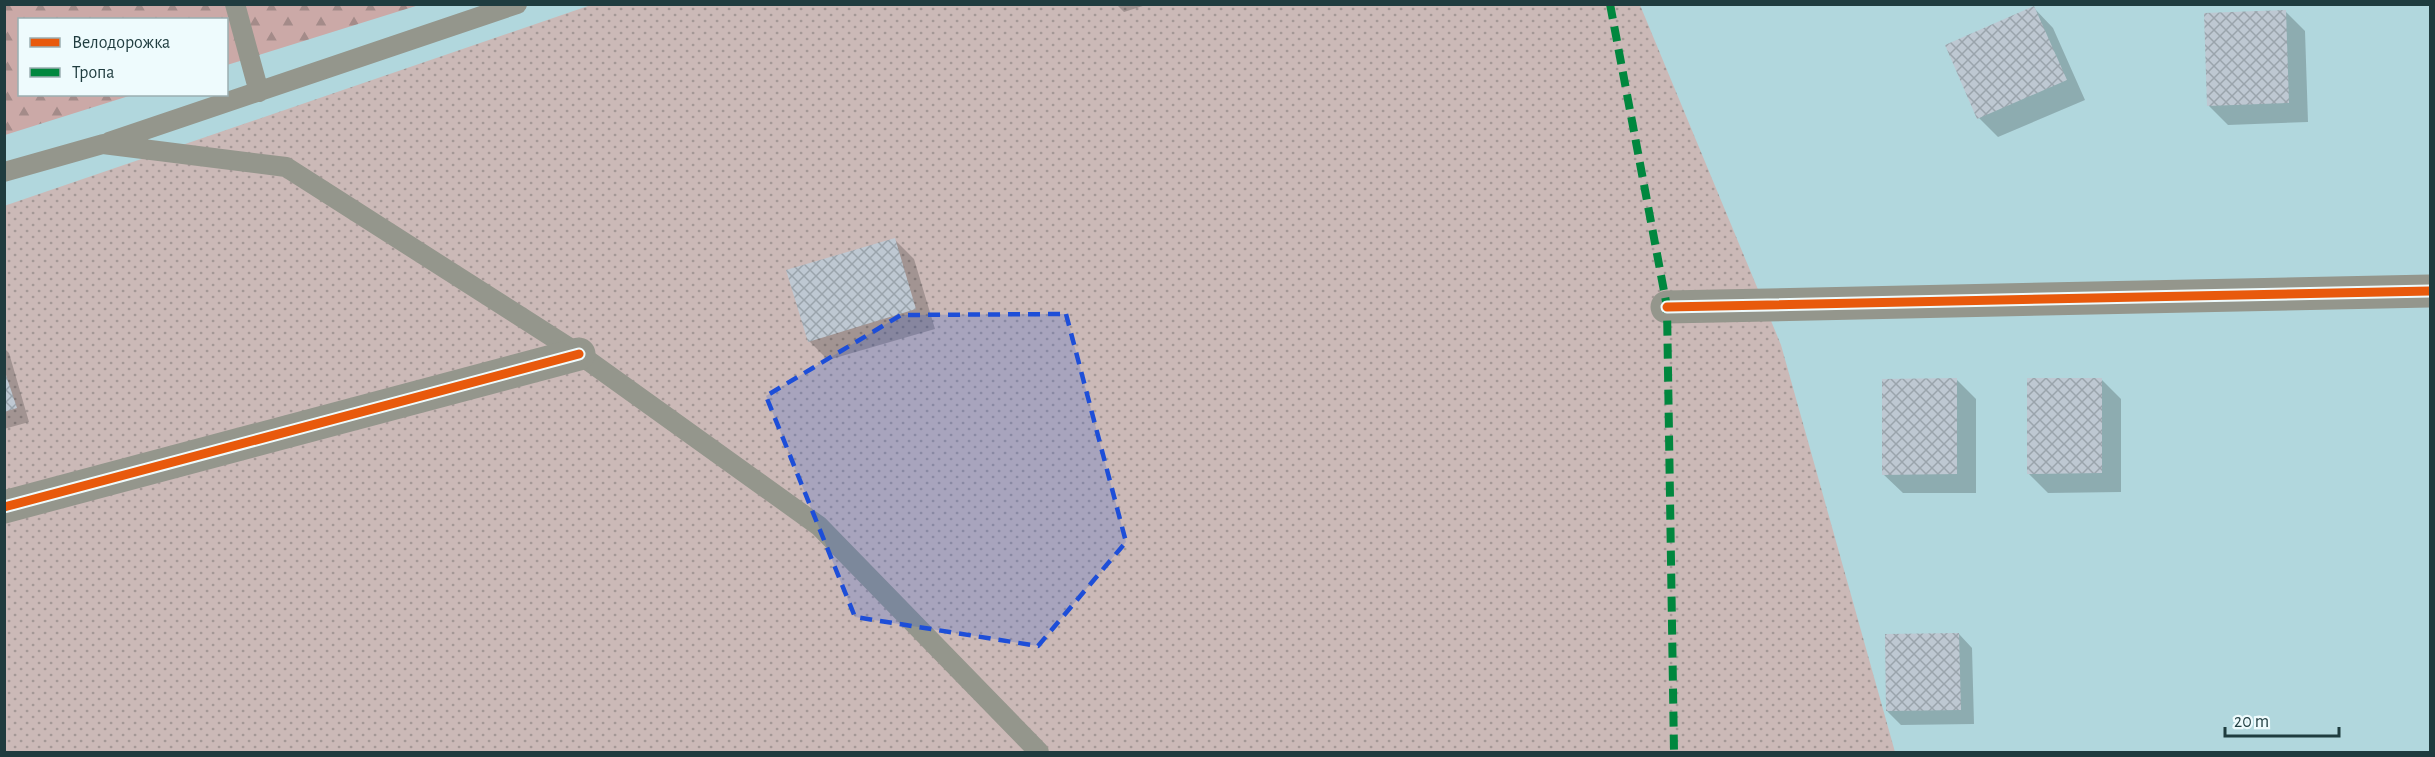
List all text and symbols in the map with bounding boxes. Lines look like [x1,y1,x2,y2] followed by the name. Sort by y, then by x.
[18,18,228,96] legend
[72,34,170,52] text: Велодорожка
[72,64,115,82] text: Тропа
[2225,700,2339,738] scale bar
[2234,713,2269,731] text: 20 m

